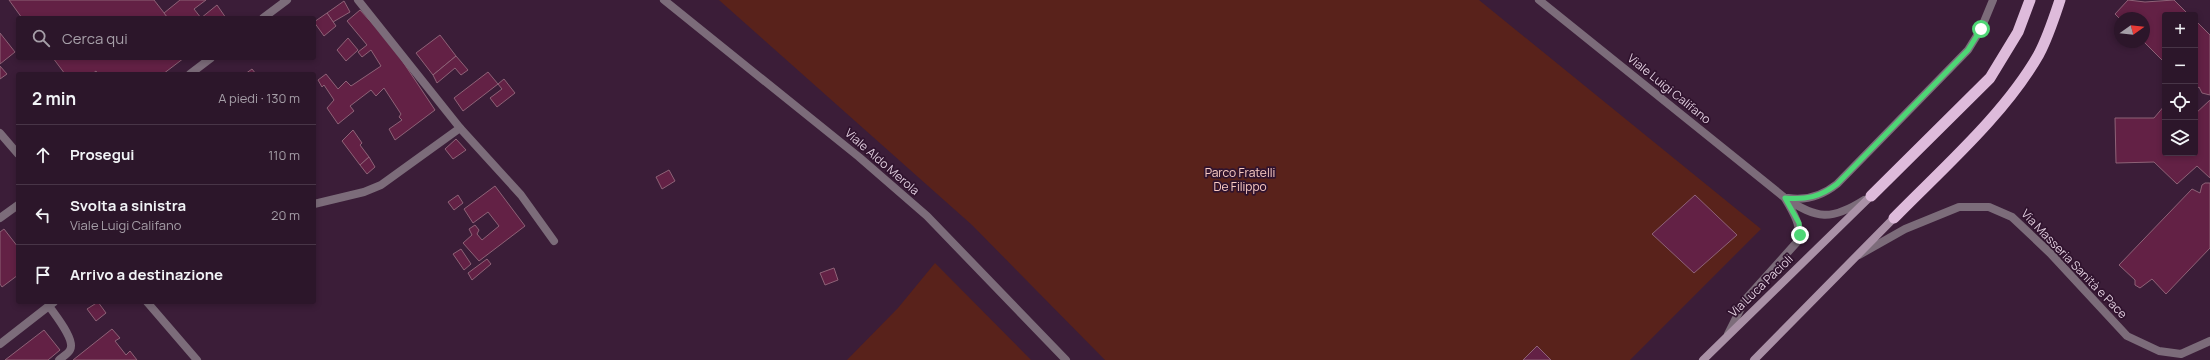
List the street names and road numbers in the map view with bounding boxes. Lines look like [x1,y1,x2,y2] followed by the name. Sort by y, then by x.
[1624,50,1715,128] street label: Viale Luigi Califano
[841,125,923,199] street label: Viale Aldo Merola
[2018,205,2131,322] street label: Via Masseria Sanità e Pace
[1725,251,1797,321] street label: Via Luca Pacioli

